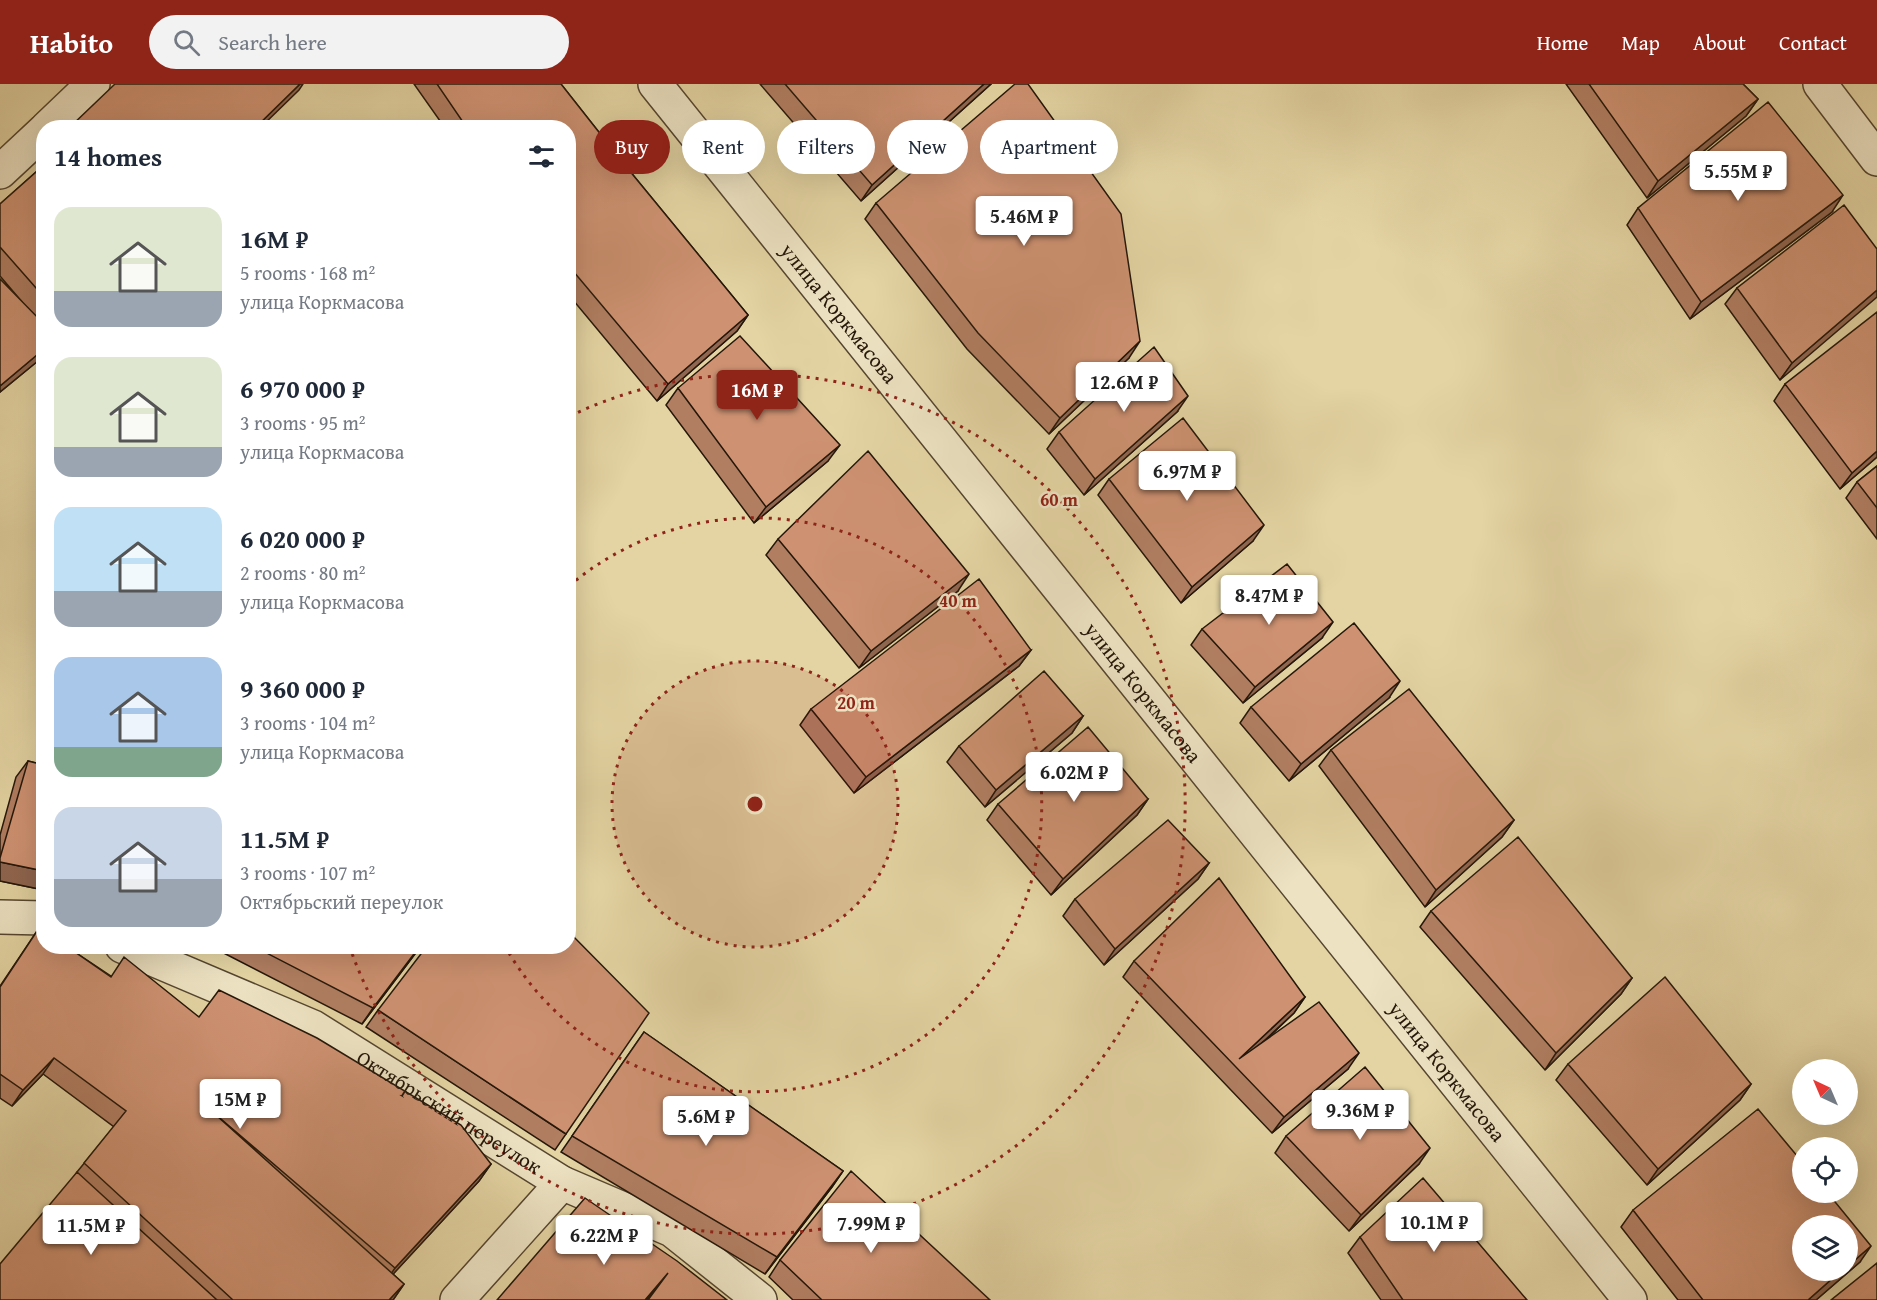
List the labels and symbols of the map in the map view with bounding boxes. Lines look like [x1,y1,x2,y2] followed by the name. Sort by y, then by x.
[1683,151,1793,202] pin: 5.55M ₽
[969,196,1079,247] pin: 5.46M ₽
[773,235,905,390] street label: улица Коркмасова
[1069,362,1179,413] pin: 12.6M ₽
[715,370,799,421] pin: 16M ₽
[1132,451,1242,502] pin: 6.97M ₽
[1040,486,1079,513] text: 60 m
[1214,575,1324,626] pin: 8.47M ₽
[939,587,978,614] text: 40 m
[1077,614,1209,769] street label: улица Коркмасова
[837,689,876,716] text: 20 m
[1019,752,1129,803] pin: 6.02M ₽
[745,794,765,814] centre of rings
[1381,994,1513,1148] street label: улица Коркмасова
[351,1042,548,1182] street label: Октябрьский переулок
[1792,1059,1858,1125] north arrow
[198,1079,282,1130] pin: 15M ₽
[1305,1090,1415,1141] pin: 9.36M ₽
[657,1096,755,1147] pin: 5.6M ₽
[1379,1202,1489,1253] pin: 10.1M ₽
[816,1203,926,1254] pin: 7.99M ₽
[36,1205,146,1256] pin: 11.5M ₽
[549,1215,659,1266] pin: 6.22M ₽

